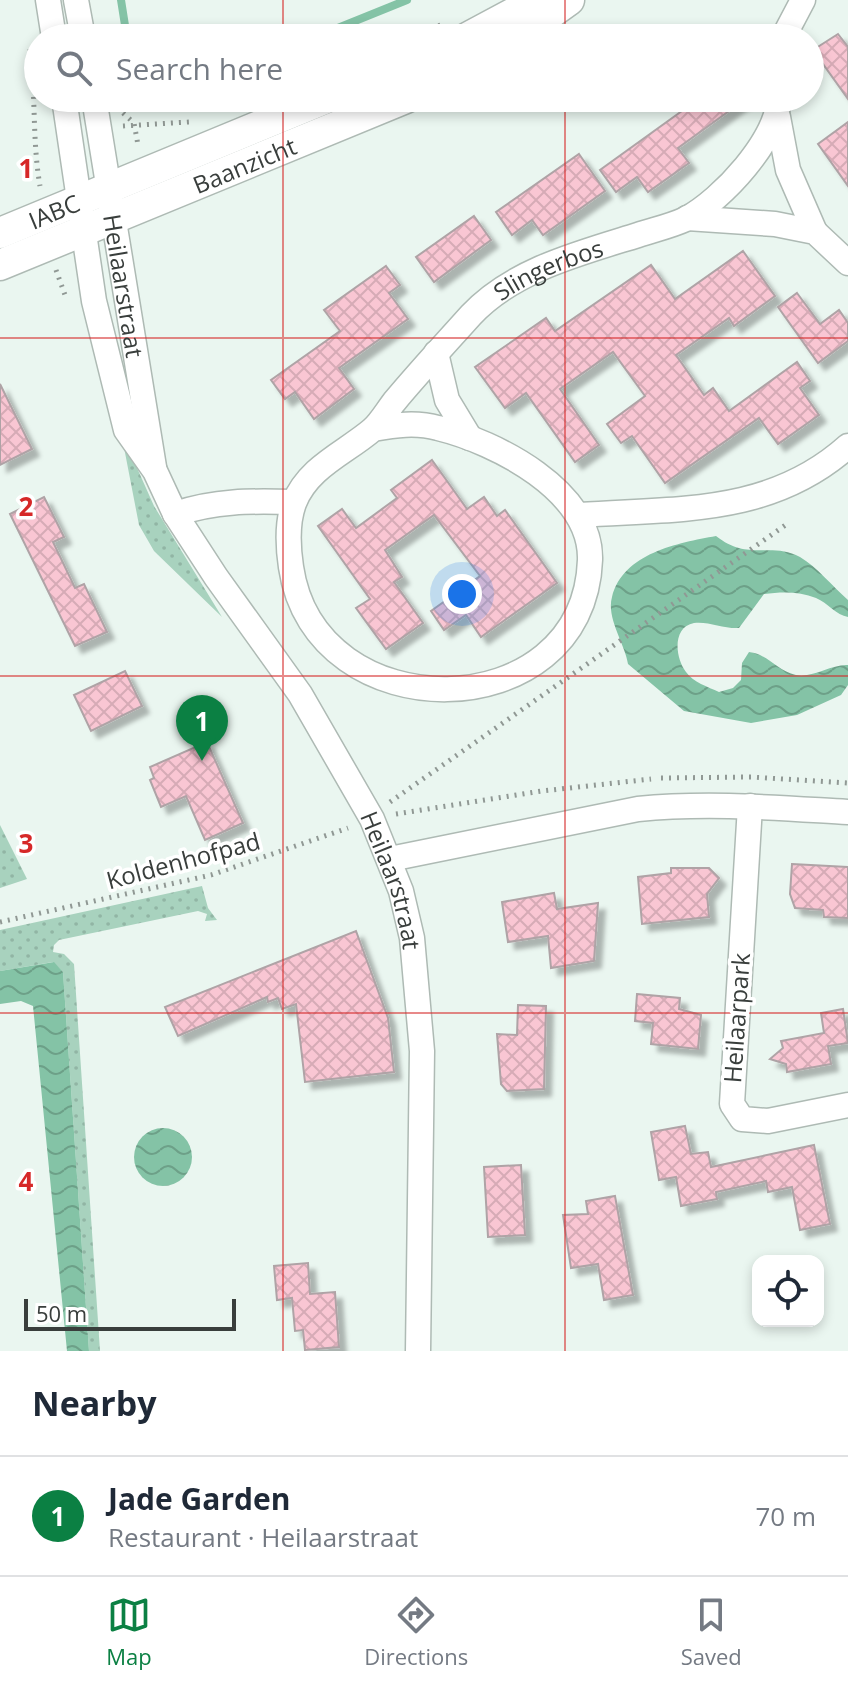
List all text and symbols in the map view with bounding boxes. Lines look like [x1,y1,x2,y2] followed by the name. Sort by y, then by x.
[24,24,824,112] search box
[52,46,96,90] icon: search
[116,48,283,89] text: Search here
[187,129,301,201] street label: Baanzicht
[19,150,33,186] text: 1
[23,186,84,236] street label: IABC
[97,211,152,360] street label: Heilaarstraat
[486,230,607,307] street label: Slingerbos
[19,488,34,524] text: 2
[442,574,482,614] your location
[176,695,228,761] pin: 1
[354,806,429,951] street label: Heilaarstraat
[102,824,264,896] street label: Koldenhofpad
[19,825,33,861] text: 3
[715,952,757,1084] street label: Heilaarpark
[19,1163,34,1199] text: 4
[752,1255,824,1327] map controls
[752,1255,824,1327] button: locate
[24,1295,236,1331] scale bar
[36,1298,87,1328] text: 50 m
[32,1380,157,1426] text: Nearby
[108,1478,290,1519] text: Jade Garden
[51,1498,65,1534] text: 1
[755,1498,816,1534] text: 70 m
[108,1519,418,1555] text: Restaurant · Heilaarstraat
[106,1593,152,1671] tab: Map
[364,1593,468,1671] tab: Directions
[681,1593,742,1671] tab: Saved

